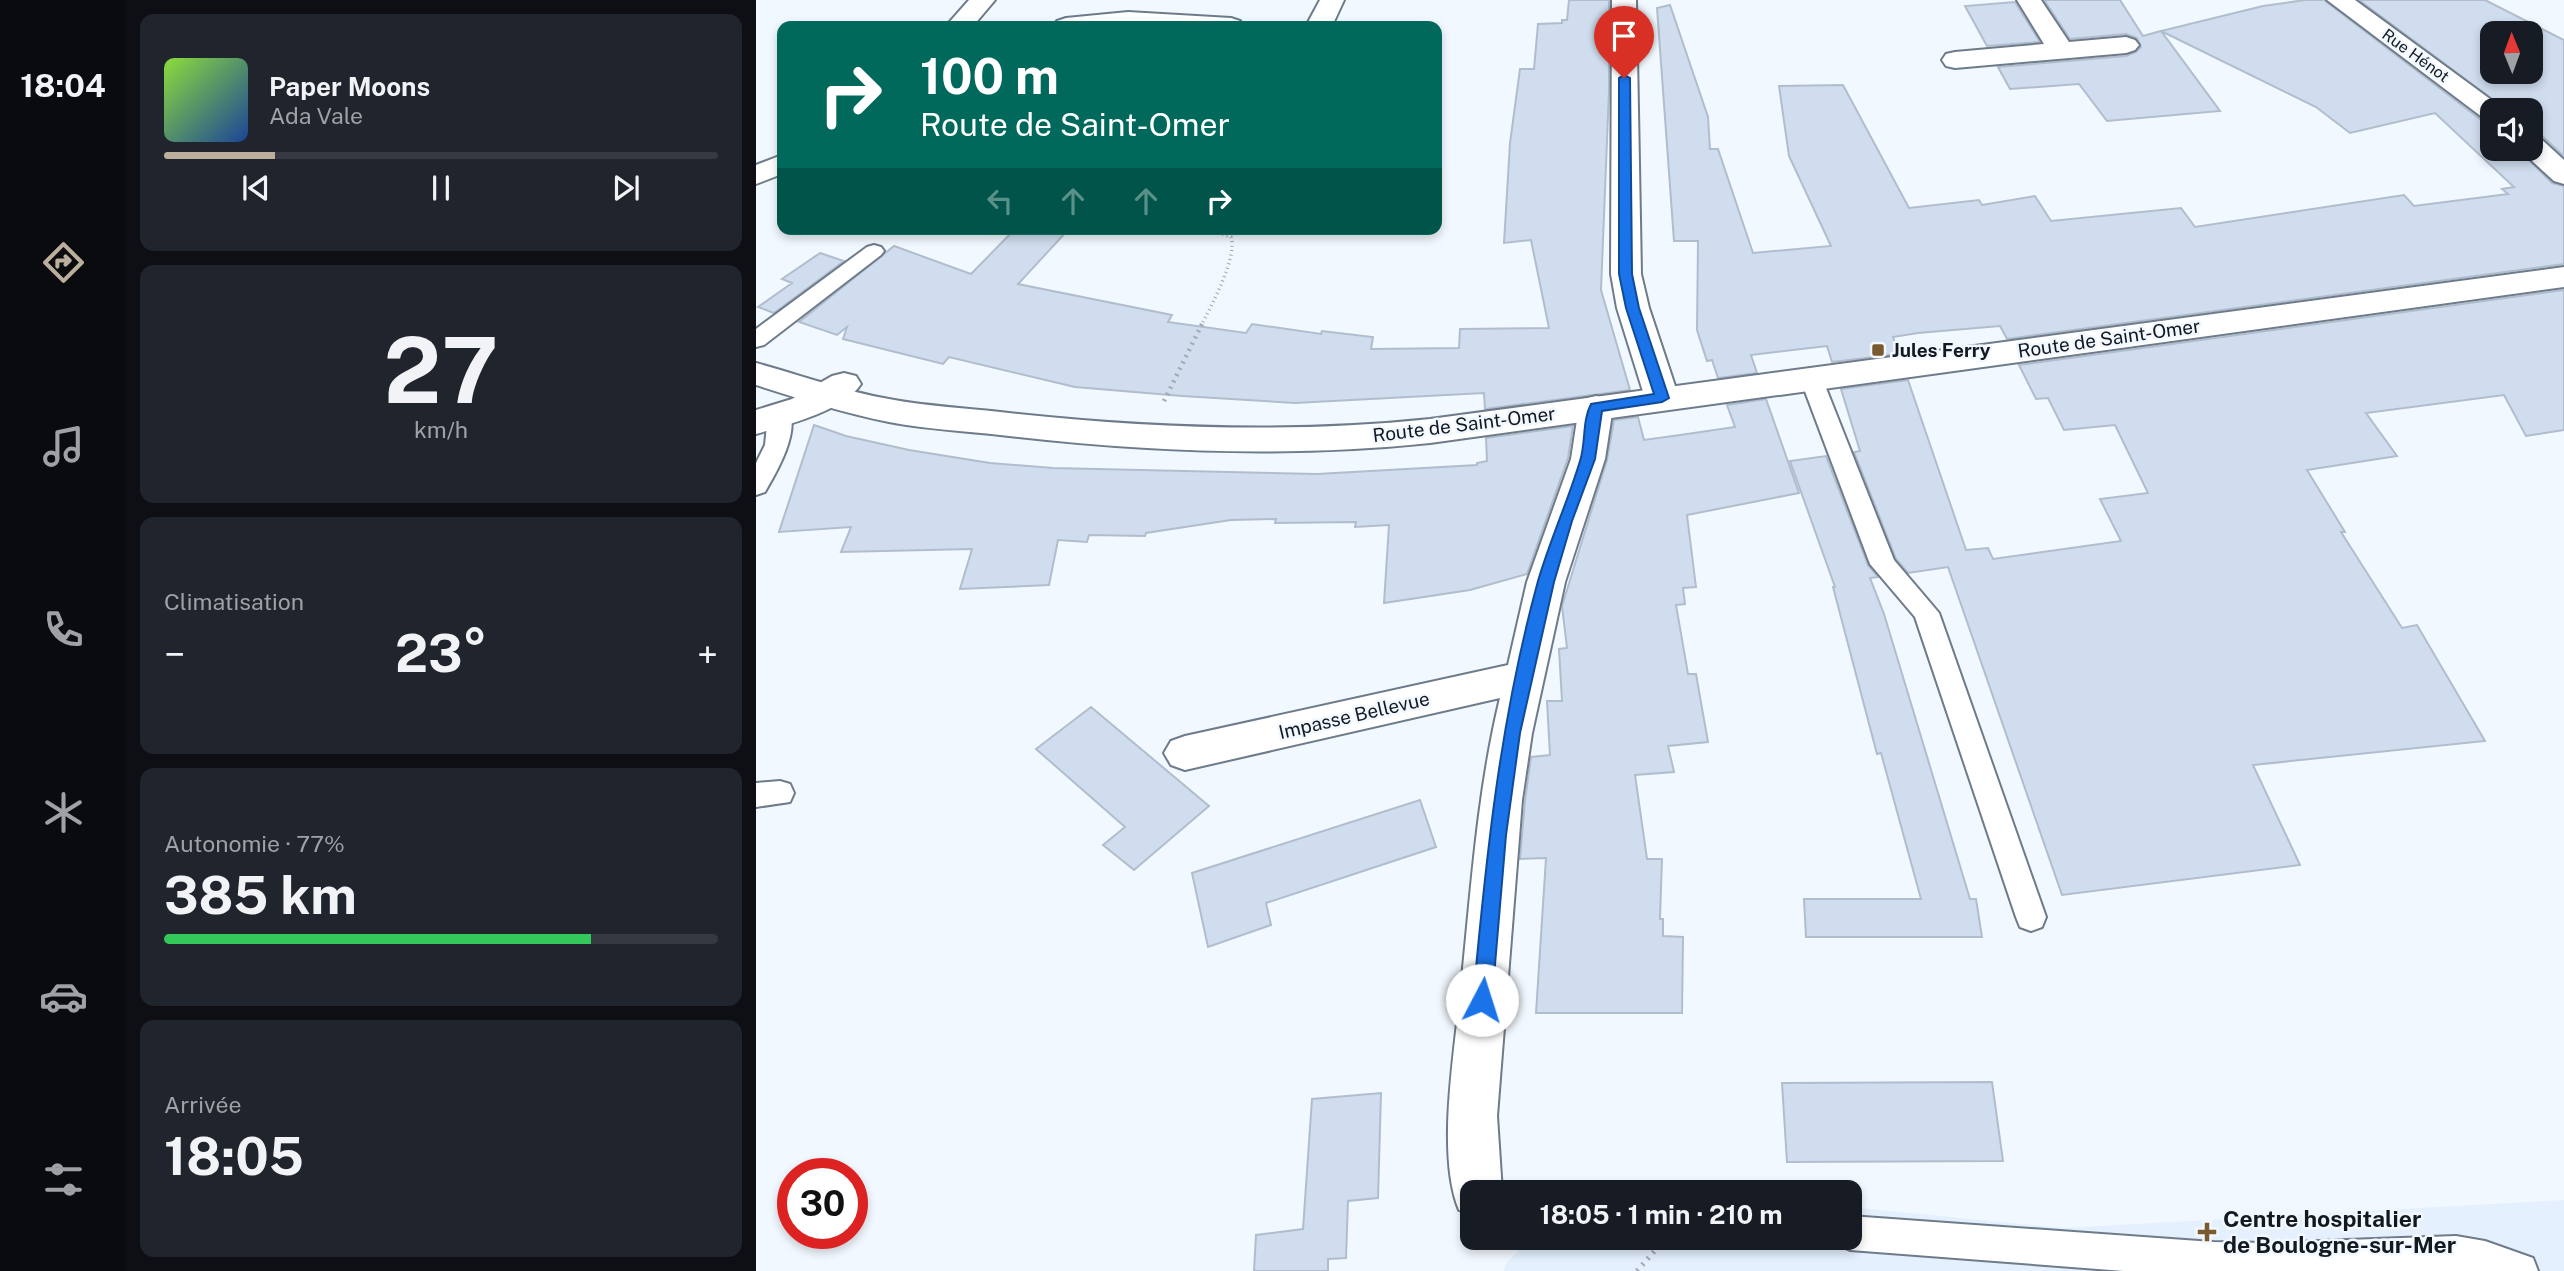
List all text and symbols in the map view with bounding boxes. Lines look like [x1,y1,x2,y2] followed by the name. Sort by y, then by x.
[1594,6,1654,78] pin
[1605,17,1643,55] icon: arrive
[2480,21,2543,84] north arrow
[2480,21,2543,161] map controls
[2379,25,2453,86] street label: Rue Hénot
[920,47,1059,105] text: 100 m
[805,49,896,140] icon: right
[20,67,106,104] text: 18:04
[269,71,430,102] text: Paper Moons
[2480,98,2543,161] button: sound
[269,102,363,129] text: Ada Vale
[920,106,1230,143] text: Route de Saint-Omer
[237,169,275,207] icon: previous
[422,169,460,207] icon: pause
[607,169,645,207] icon: next
[981,182,1019,220] icon: left
[1054,182,1092,220] icon: ahead
[1127,182,1165,220] icon: ahead
[1200,182,1238,220] icon: right
[39,238,88,287] icon: directions
[2016,314,2202,362] street label: Route de Saint-Omer
[384,317,498,423] text: 27
[1892,339,1991,361] place label: Jules Ferry
[1870,342,1886,358] marker: Jules Ferry
[1371,402,1557,446] street label: Route de Saint-Omer
[414,416,468,443] text: km/h
[39,422,88,471] icon: music
[164,588,304,615] text: Climatisation
[39,605,88,654] icon: phone
[395,623,487,684] text: 23°
[164,632,185,677] text: −
[697,632,718,677] text: +
[1276,687,1432,743] street label: Impasse Bellevue
[39,788,88,837] icon: climate
[164,830,345,857] text: Autonomie · 77%
[164,865,357,926] text: 385 km
[1445,963,1519,1037] position arrow
[39,972,88,1021] icon: car
[164,1091,241,1118] text: Arrivée
[164,1126,304,1187] text: 18:05
[39,1155,88,1204] icon: filters
[777,1158,868,1249] speed limit sign: 30
[1540,1199,1782,1230] text: 18:05 · 1 min · 210 m
[2223,1205,2456,1258] place label: Centre hospitalier de Boulogne-sur-Mer
[2197,1222,2217,1242] marker: Centre hospitalier de Boulogne-sur-Mer

